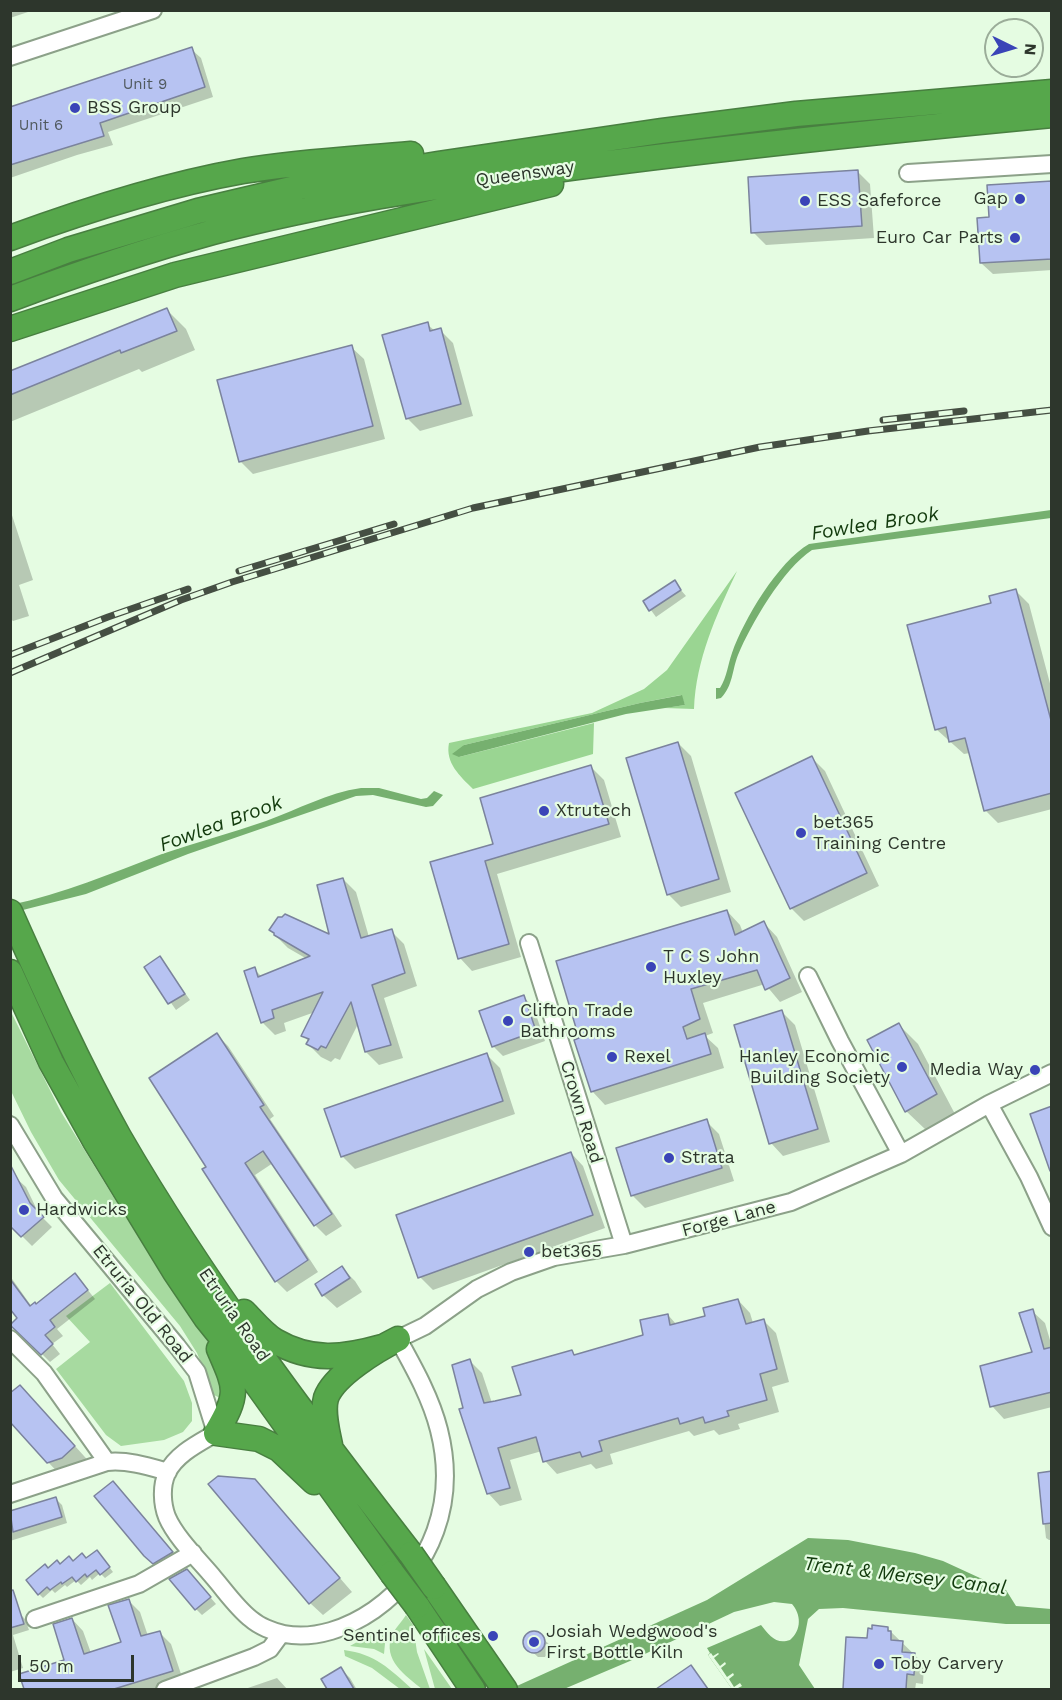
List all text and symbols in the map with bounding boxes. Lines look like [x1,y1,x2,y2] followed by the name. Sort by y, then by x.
[984,18,1044,78] north arrow
[1020,43,1040,56] text: N
[123,76,167,94] house number: Unit 9
[87,97,181,119] place label: BSS Group
[68,101,82,115] marker: BSS Group
[19,117,63,135] house number: Unit 6
[474,156,576,192] street label: Queensway
[973,188,1008,210] place label: Gap
[817,190,941,212] place label: ESS Safeforce
[1013,192,1027,206] marker: Gap
[798,194,812,208] marker: ESS Safeforce
[876,227,1003,249] place label: Euro Car Parts
[1008,231,1022,245] marker: Euro Car Parts
[809,502,941,546] water label: Fowlea Brook
[156,791,286,857] water label: Fowlea Brook
[556,800,632,822] place label: Xtrutech
[537,804,551,818] marker: Xtrutech
[813,812,946,854] place label: bet365 Training Centre
[794,826,808,840] marker: bet365 Training Centre
[663,946,759,988] place label: T C S John Huxley
[644,960,658,974] marker: T C S John Huxley
[520,1000,633,1042] place label: Clifton Trade Bathrooms
[501,1014,515,1028] marker: Clifton Trade Bathrooms
[624,1046,671,1068] place label: Rexel
[739,1046,890,1088] place label: Hanley Economic Building Society
[605,1050,619,1064] marker: Rexel
[555,1058,607,1166] street label: Crown Road
[929,1059,1023,1081] place label: Media Way
[895,1060,909,1074] marker: Hanley Economic Building Society
[1028,1063,1042,1077] marker: Media Way
[681,1147,735,1169] place label: Strata
[662,1151,676,1165] marker: Strata
[680,1196,778,1242] street label: Forge Lane
[36,1199,127,1221] place label: Hardwicks
[17,1203,31,1217] marker: Hardwicks
[88,1241,196,1367] street label: Etruria Old Road
[541,1241,602,1263] place label: bet365
[522,1245,536,1259] marker: bet365
[194,1264,274,1366] street label: Etruria Road
[802,1552,1008,1600] water label: Trent & Mersey Canal
[546,1621,717,1664] place label: Josiah Wedgwood's First Bottle Kiln
[343,1625,481,1647] place label: Sentinel offices
[486,1629,500,1643] marker: Sentinel offices
[527,1635,541,1649] marker: Josiah Wedgwood's First Bottle Kiln
[21,1643,136,1681] scale bar
[891,1653,1003,1675] place label: Toby Carvery
[29,1655,74,1676] text: 50 m
[872,1657,886,1671] marker: Toby Carvery

